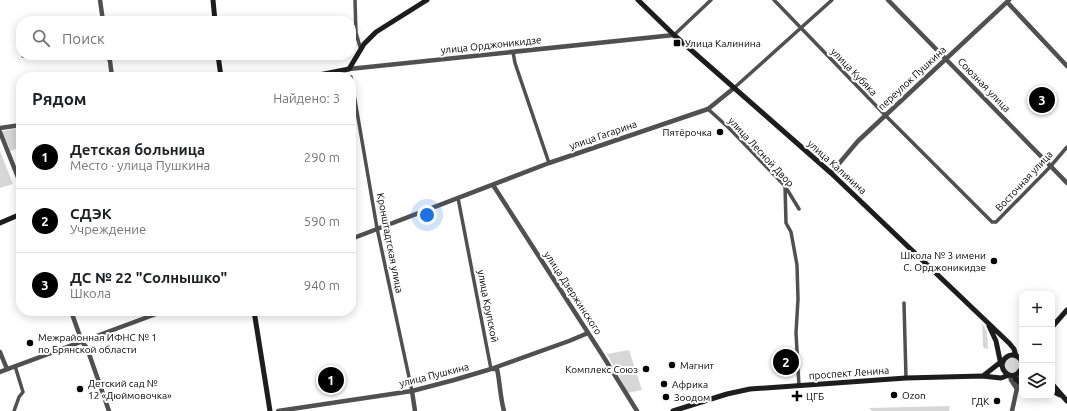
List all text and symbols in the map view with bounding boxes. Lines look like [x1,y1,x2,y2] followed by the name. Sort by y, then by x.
[16,16,356,60] search box
[30,27,52,49] icon: search
[62,30,105,47] text: Поиск
[440,34,542,56] street label: улица Орджоникидзе
[672,38,682,48] marker: Улица Калинина
[685,38,761,49] place label: Улица Калинина
[876,44,948,112] street label: переулок Пушкина
[829,46,879,98] street label: улица Кубяка
[956,56,1012,114] street label: Союзная улица
[1029,85,1055,115] pin: 3
[32,89,87,108] text: Рядом
[273,91,340,105] text: Найдено: 3
[726,115,796,189] street label: улица Лесной Двор
[568,118,638,152] street label: улица Гагарина
[663,127,712,138] place label: Пятёрочка
[715,127,725,137] marker: Пятёрочка
[805,138,869,196] street label: улица Калинина
[70,141,205,158] text: Детская больница
[993,149,1055,213] street label: Восточная улица
[41,150,49,164] text: 1
[304,150,340,164] text: 290 m
[70,158,210,172] text: Место · улица Пушкина
[375,192,405,294] street label: Кронштадтская улица
[70,205,112,222] text: СДЭК
[417,205,437,225] your location
[41,214,49,228] text: 2
[304,214,340,228] text: 590 m
[70,222,146,236] text: Учреждение
[542,249,604,337] street label: улица Дзержинского
[901,250,986,273] place label: Школа № 3 имени С. Орджоникидзе
[989,256,999,266] marker: Школа № 3 имени С. Орджоникидзе
[70,269,227,286] text: ДС № 22 "Солнышко"
[476,269,500,343] street label: улица Крупской
[41,278,49,292] text: 3
[304,278,340,292] text: 940 m
[70,286,111,300] text: Школа
[1019,291,1055,399] map controls
[1019,291,1055,327] button: +
[1019,327,1055,363] button: −
[38,332,157,355] place label: Межрайонная ИФНС № 1 по Брянской области
[25,338,35,348] marker: Межрайонная ИФНС № 1 по Брянской области
[773,347,799,377] pin: 2
[667,360,677,370] marker: Магнит
[680,360,715,371] place label: Магнит
[398,361,470,389] street label: улица Пушкина
[1019,363,1055,399] button: layers
[565,364,638,375] place label: Комплекс Союз
[641,364,651,374] marker: Комплекс Союз
[318,365,344,395] pin: 1
[808,365,890,381] street label: проспект Ленина
[88,378,172,401] place label: Детский сад № 12 «Дюймовочка»
[659,379,669,389] marker: Африка
[672,379,708,390] place label: Африка
[75,384,85,394] marker: Детский сад № 12 «Дюймовочка»
[791,390,803,402] marker: ЦГБ
[889,390,899,400] marker: Ozon
[902,390,926,401] place label: Ozon
[806,391,824,402] place label: ЦГБ
[661,392,671,402] marker: Зоодом
[674,392,710,403] place label: Зоодом
[971,396,989,407] place label: ГДК
[992,396,1002,406] marker: ГДК

